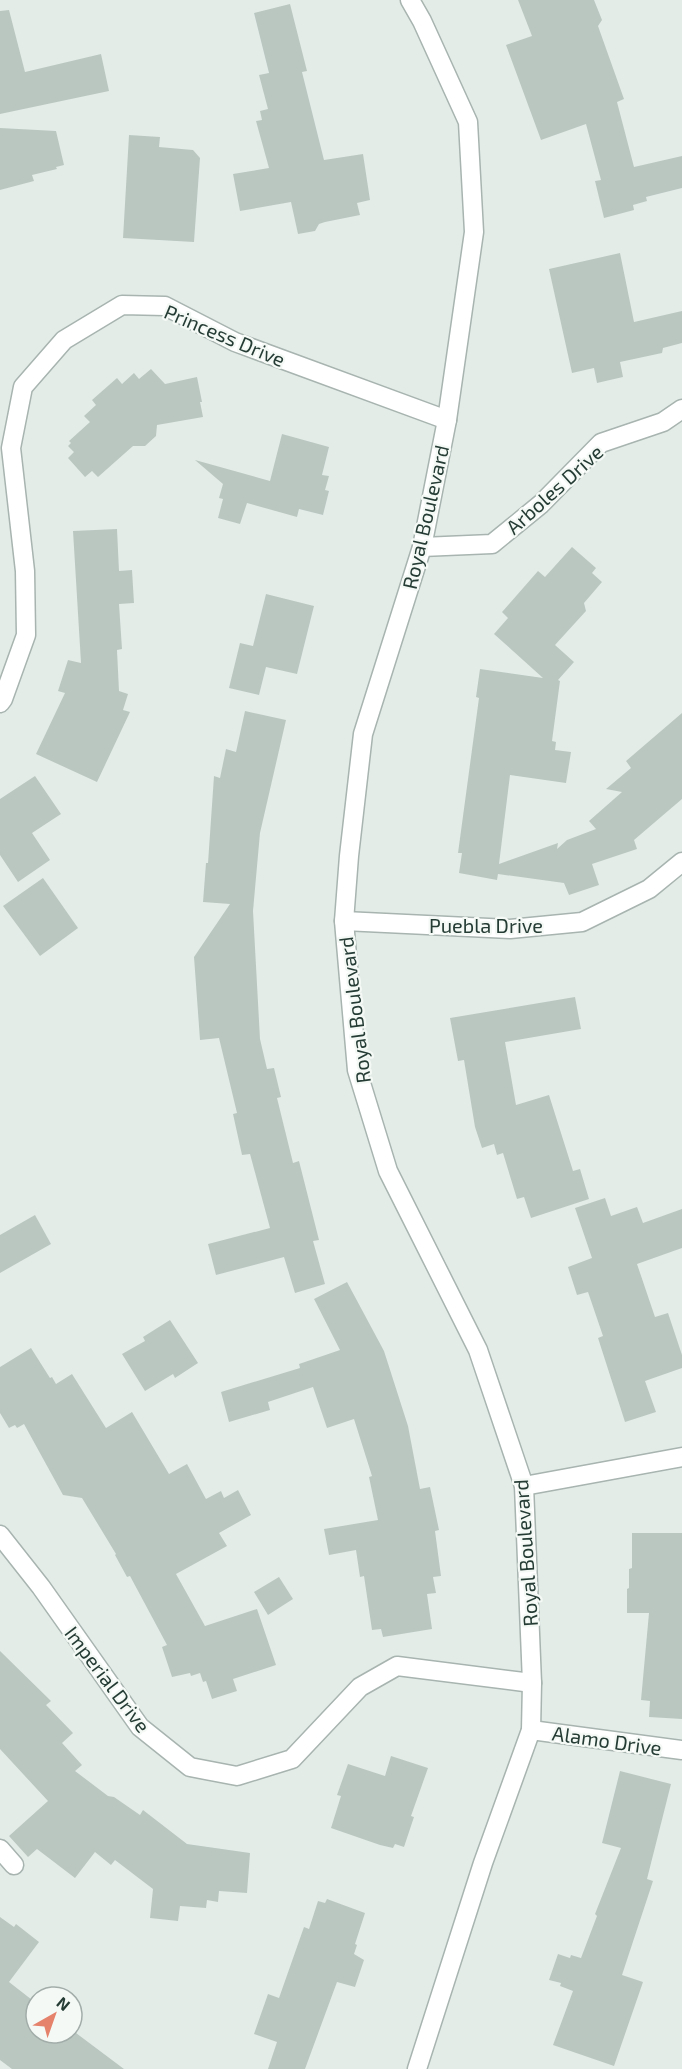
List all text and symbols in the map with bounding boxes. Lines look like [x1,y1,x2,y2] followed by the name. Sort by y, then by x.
[161,299,289,371] street label: Princess Drive
[501,439,607,539] street label: Arboles Drive
[397,442,453,592] street label: Royal Boulevard
[429,913,543,937] street label: Puebla Drive
[333,935,375,1085] street label: Royal Boulevard
[508,1479,542,1627] street label: Royal Boulevard
[60,1621,156,1737] street label: Imperial Drive
[551,1720,663,1760] street label: Alamo Drive
[24,1985,84,2045] north arrow
[53,1992,74,2014] text: N

